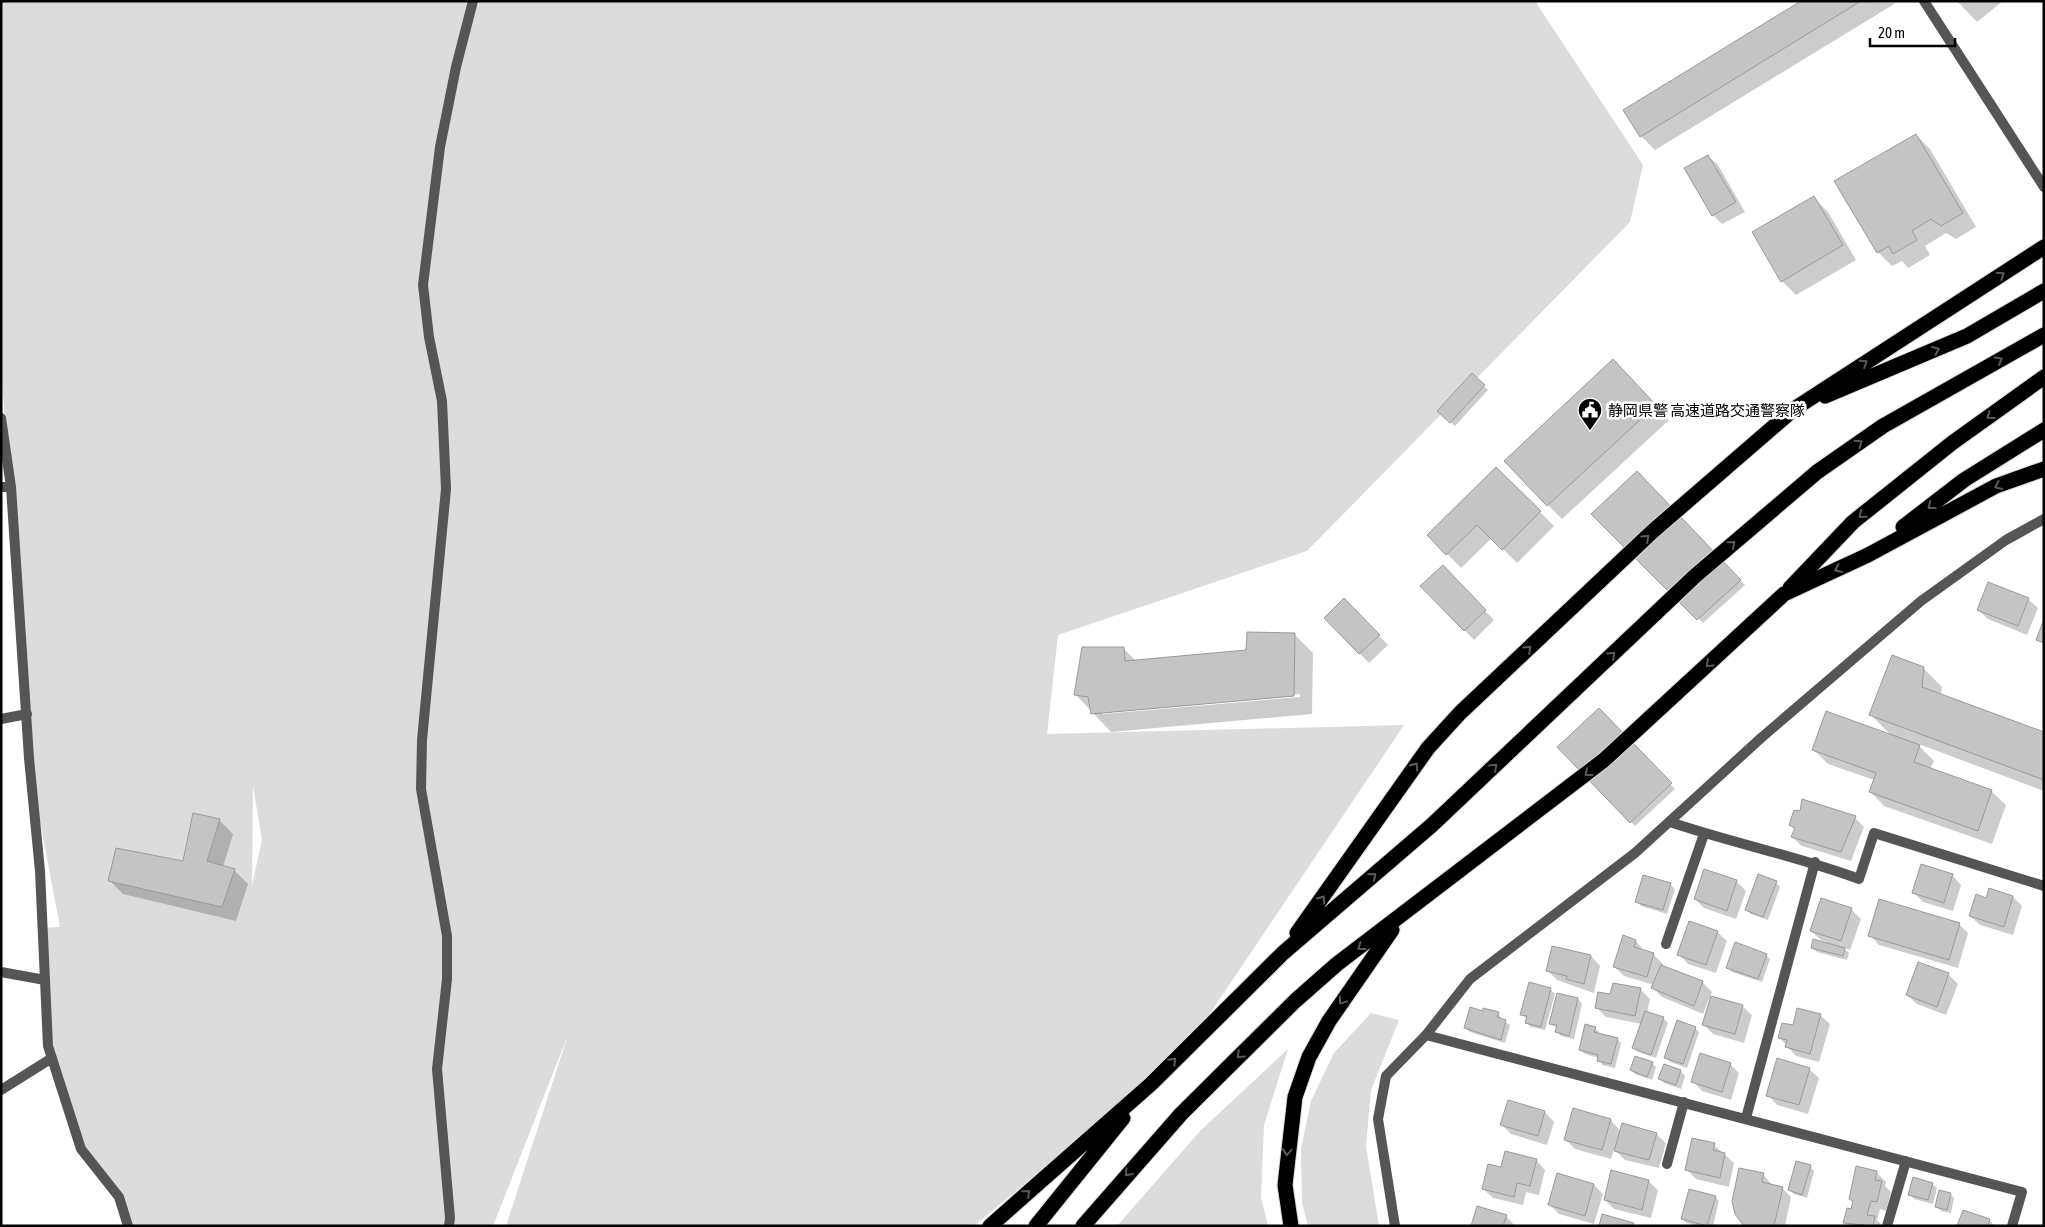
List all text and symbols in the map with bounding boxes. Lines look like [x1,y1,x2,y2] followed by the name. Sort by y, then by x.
[1870,15,1955,47] scale bar
[1878,24,1905,41] text: 20 m
[1995,272,2004,281] one-way arrow
[1931,346,1940,357] one-way arrow
[1993,357,2002,367] one-way arrow
[1858,360,1867,369] one-way arrow
[1577,397,1603,431] public building icon: 静岡県警 高速道路交通警察隊
[1608,402,1805,419] place label: 静岡県警 高速道路交通警察隊
[1987,410,1996,418] one-way arrow
[1853,440,1863,449] one-way arrow
[1994,479,2003,490] one-way arrow
[1927,500,1937,509] one-way arrow
[1859,510,1868,518] one-way arrow
[1640,535,1649,544] one-way arrow
[1726,542,1735,550] one-way arrow
[1834,562,1843,573] one-way arrow
[1522,646,1531,655] one-way arrow
[1606,652,1615,661] one-way arrow
[1705,658,1714,667] one-way arrow
[1409,762,1418,772] one-way arrow
[1488,764,1497,773] one-way arrow
[1585,767,1594,775] one-way arrow
[1368,872,1377,881] one-way arrow
[1316,895,1325,905] one-way arrow
[1357,941,1367,950] one-way arrow
[1339,995,1348,1005] one-way arrow
[1237,1049,1246,1058] one-way arrow
[1168,1058,1177,1067] one-way arrow
[1282,1148,1293,1156] one-way arrow
[1125,1167,1134,1176] one-way arrow
[1021,1190,1030,1199] one-way arrow

